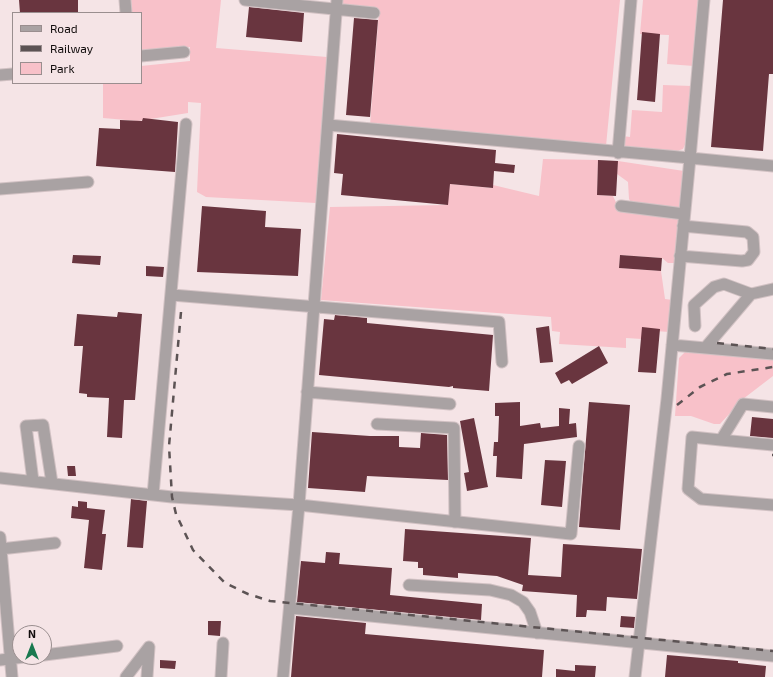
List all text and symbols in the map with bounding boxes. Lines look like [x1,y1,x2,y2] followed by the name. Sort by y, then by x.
[12,12,142,84] legend
[50,21,78,35] text: Road
[50,41,93,55] text: Railway
[50,61,75,75] text: Park
[12,625,52,665] north arrow
[28,627,36,640] text: N

